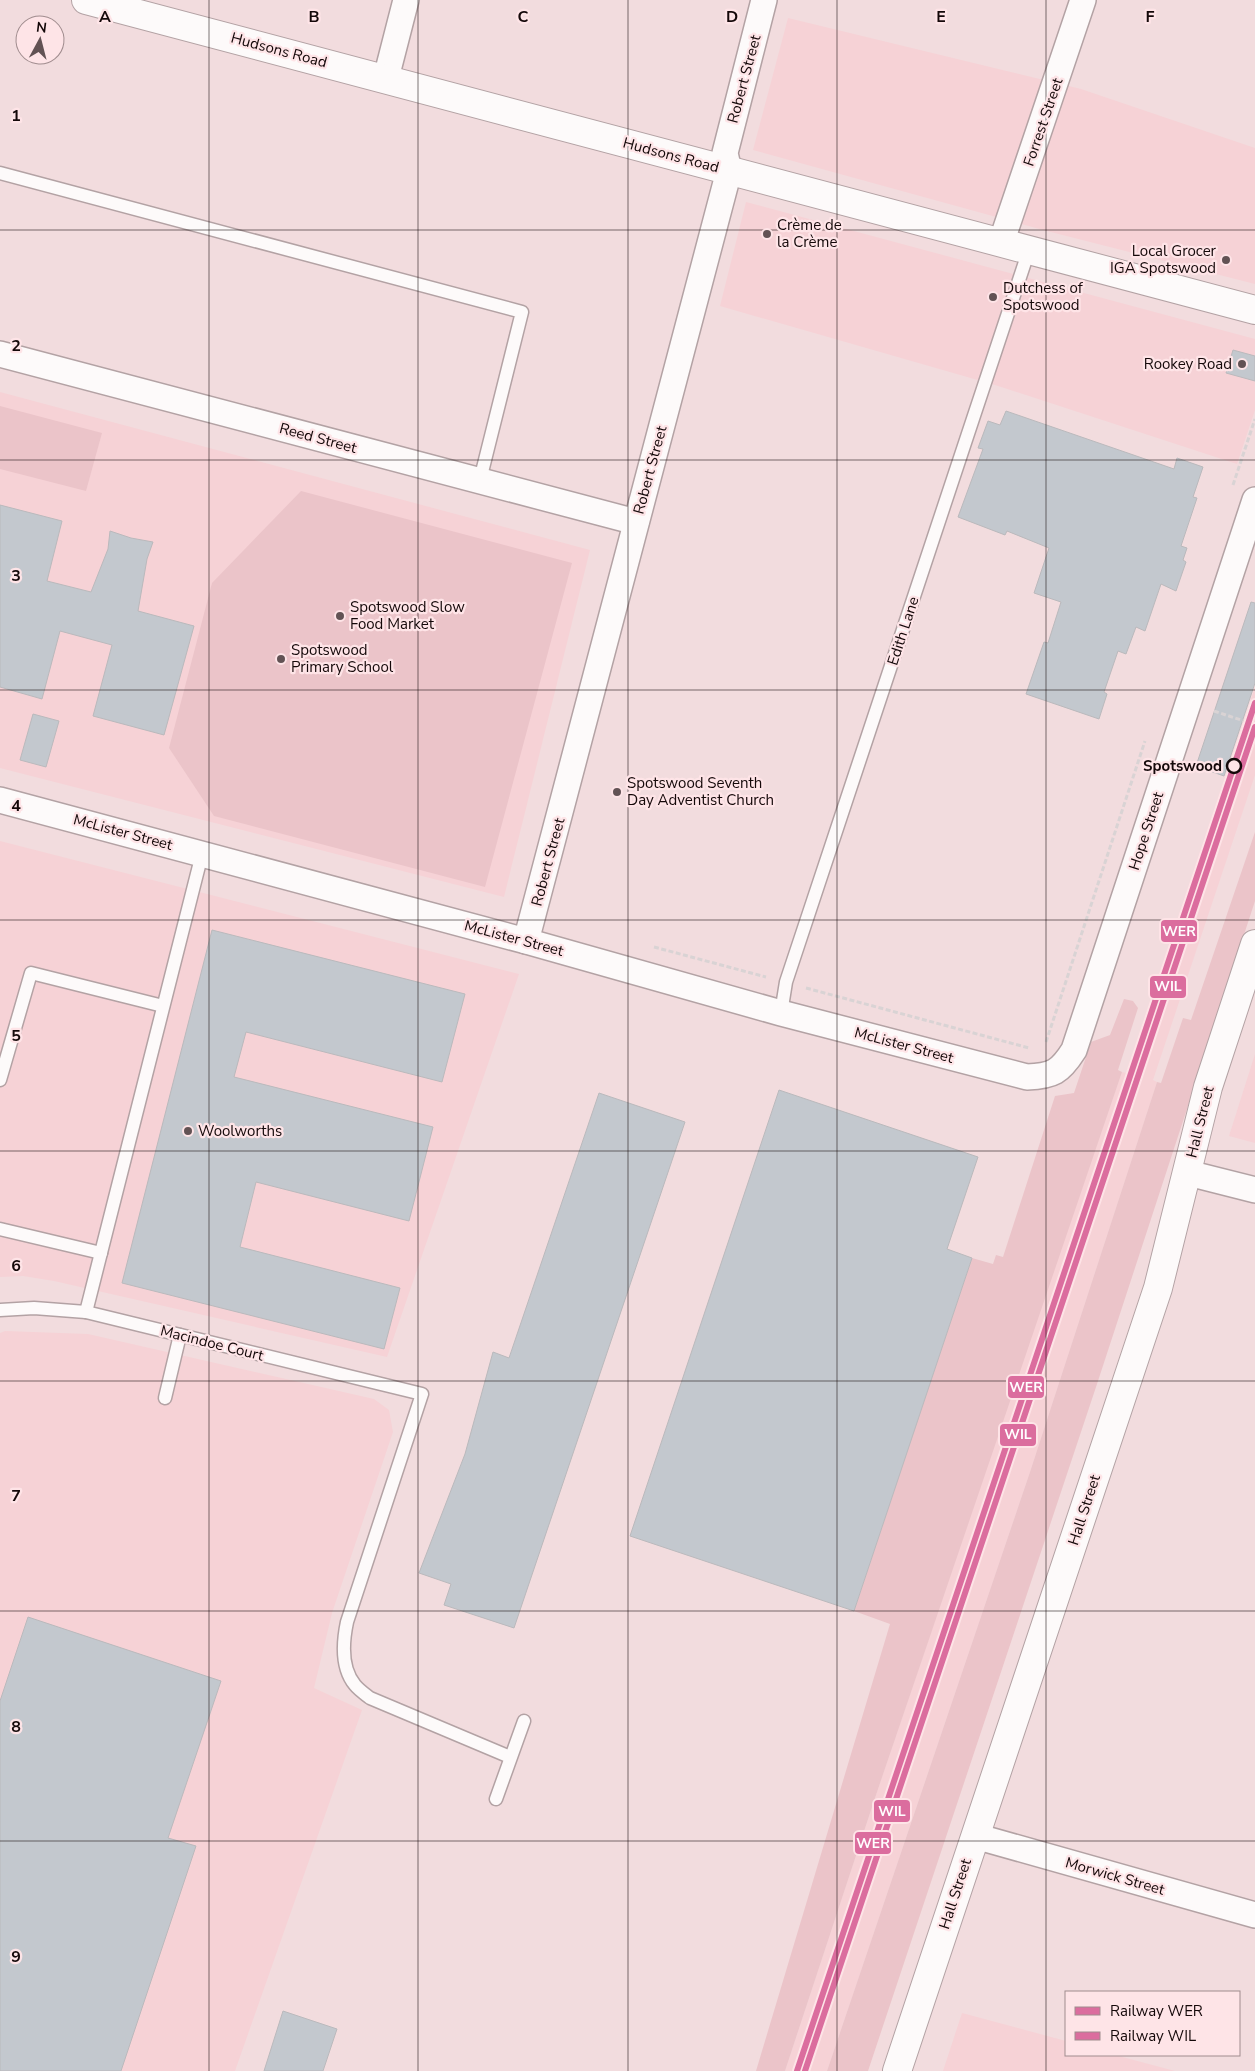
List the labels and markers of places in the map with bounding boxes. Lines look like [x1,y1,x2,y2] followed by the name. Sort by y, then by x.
[777,215,842,252] place label: Crème de la Crème
[761,228,773,240] marker: Crème de la Crème
[1110,241,1217,278] place label: Local Grocer IGA Spotswood
[1220,254,1232,266] marker: Local Grocer IGA Spotswood
[1003,278,1084,315] place label: Dutchess of Spotswood
[987,291,999,303] marker: Dutchess of Spotswood
[1144,354,1232,374] place label: Rookey Road
[1236,358,1248,370] marker: Rookey Road
[350,597,465,634] place label: Spotswood Slow Food Market
[334,610,346,622] marker: Spotswood Slow Food Market
[291,640,394,677] place label: Spotswood Primary School
[275,653,287,665] marker: Spotswood Primary School
[1143,756,1222,776] place label: Spotswood
[1226,758,1242,774] marker: Spotswood
[627,773,774,810] place label: Spotswood Seventh Day Adventist Church
[611,786,623,798] marker: Spotswood Seventh Day Adventist Church
[198,1121,282,1141] place label: Woolworths
[182,1125,194,1137] marker: Woolworths

